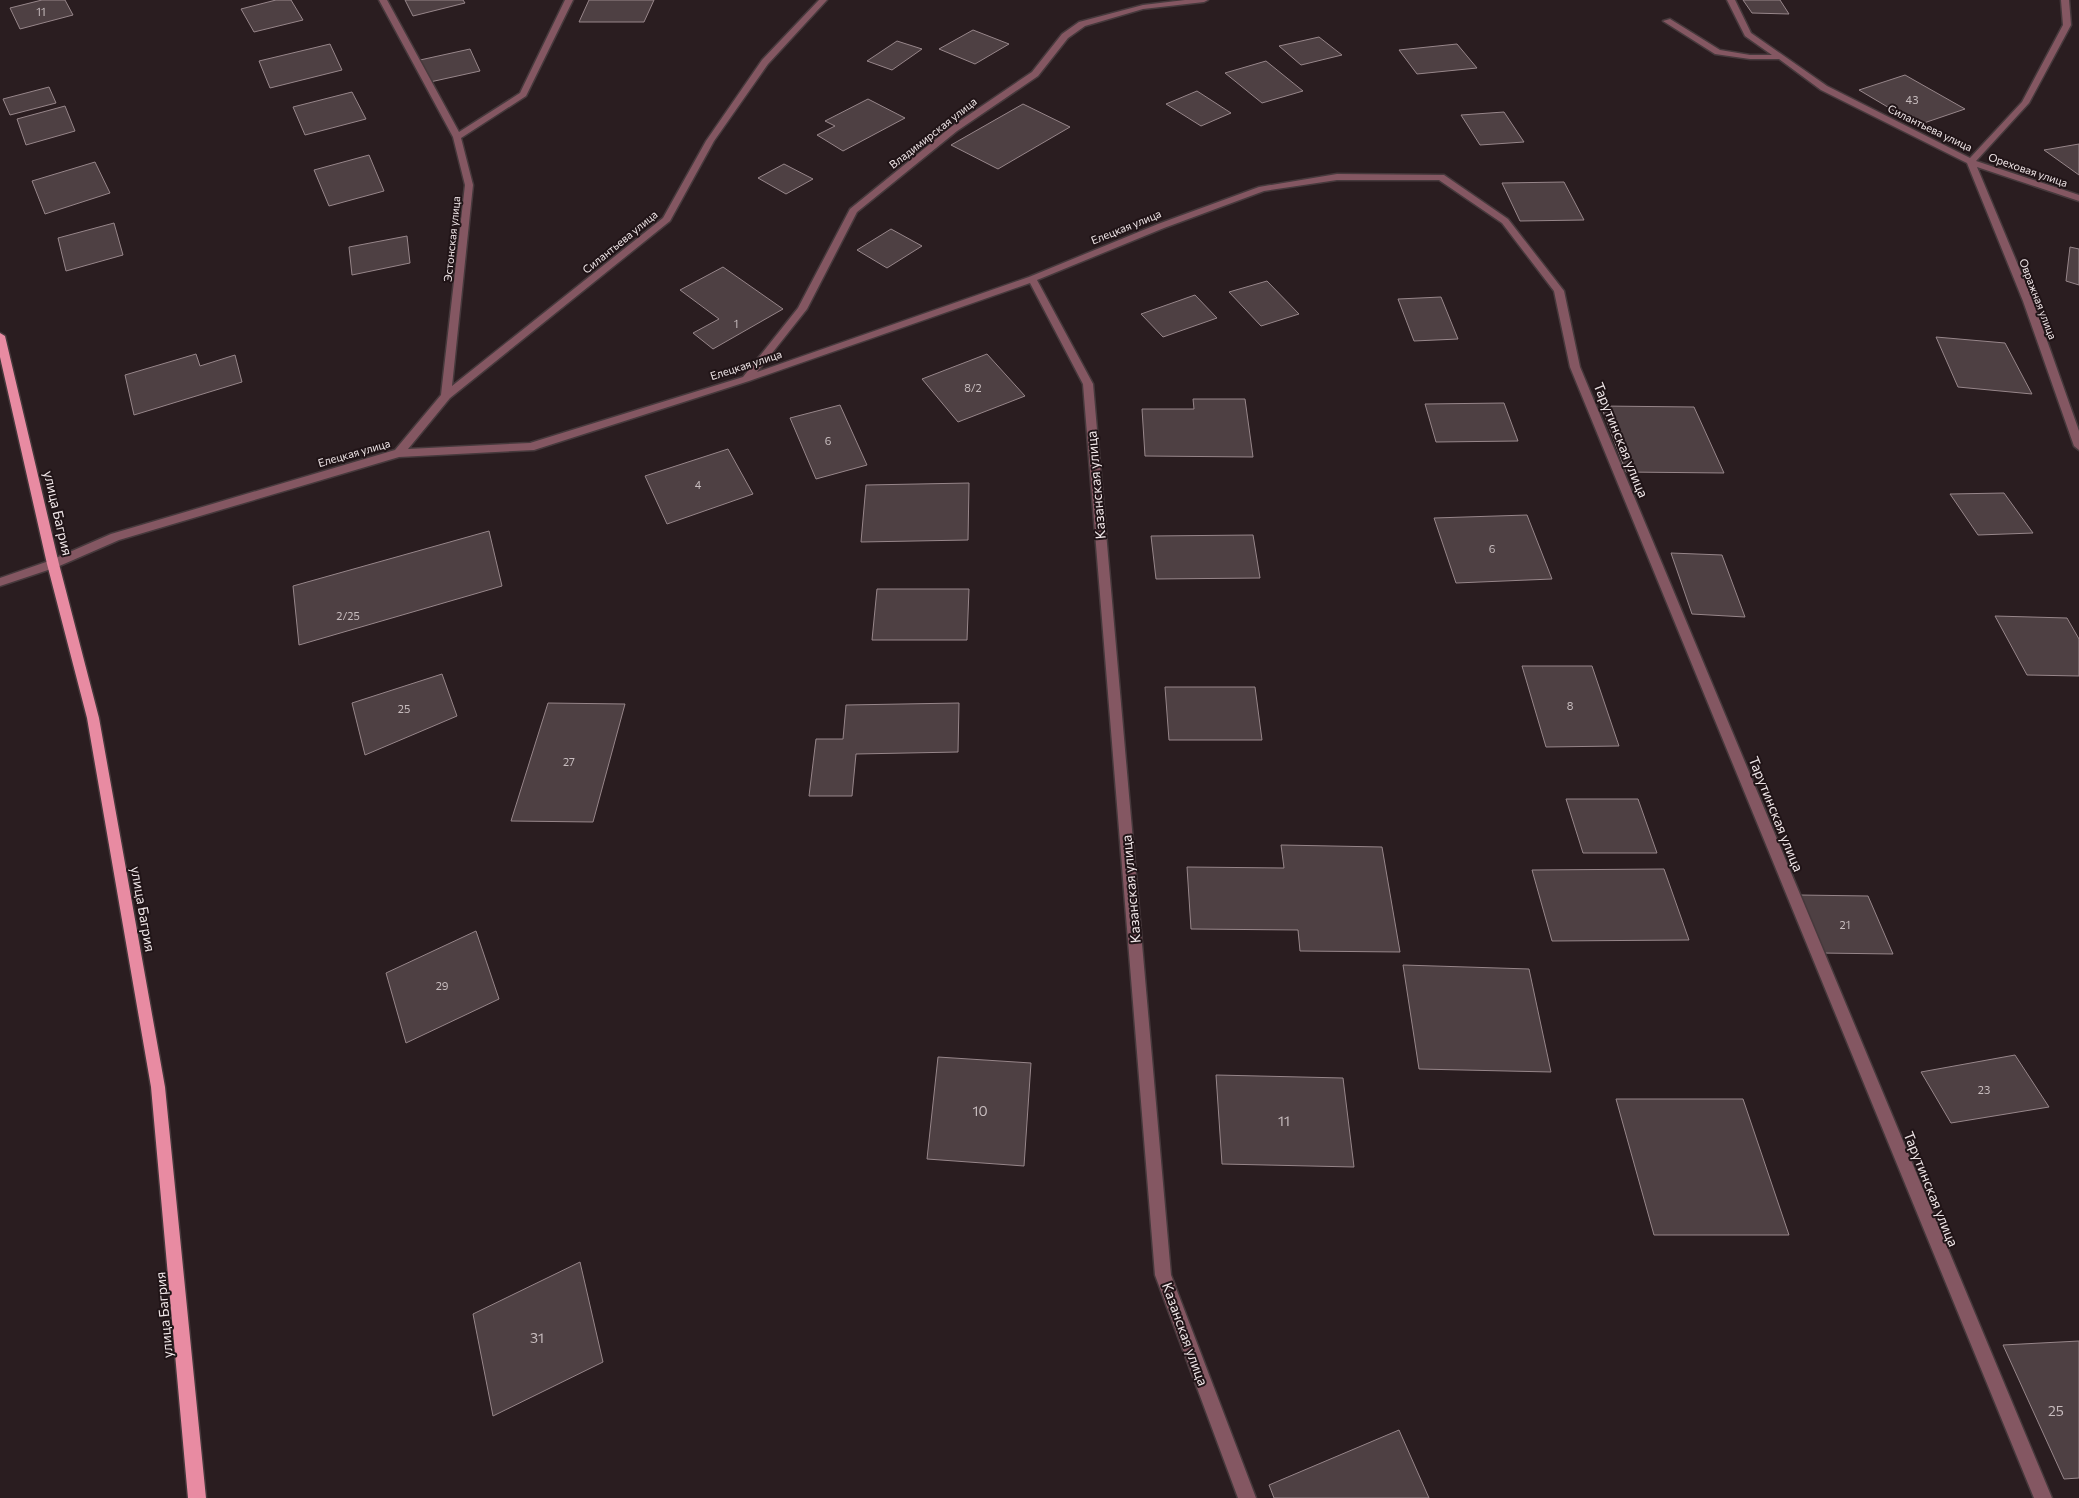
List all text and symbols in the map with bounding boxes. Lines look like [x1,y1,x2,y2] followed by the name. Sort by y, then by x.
[36,5,46,18] house number: 11
[1906,93,1918,106] house number: 43
[886,94,979,171] street label: Владимирская улица
[1886,101,1975,154] street label: Силантьева улица
[1987,150,2069,189] street label: Ореховая улица
[441,196,462,282] street label: Эстонская улица
[580,207,660,276] street label: Силантьева улица
[1089,207,1163,247] street label: Елецкая улица
[2017,257,2060,341] street label: Овражная улица
[734,317,738,330] house number: 1
[708,347,783,382] street label: Елецкая улица
[1591,380,1652,500] street label: Тарутинская улица
[964,381,982,394] house number: 8/2
[1082,430,1109,540] street label: Казанская улица
[825,434,832,447] house number: 6
[316,436,392,469] street label: Елецкая улица
[40,469,77,557] street label: улица Багрия
[695,478,702,491] house number: 4
[1489,542,1496,555] house number: 6
[336,609,360,622] house number: 2/25
[1567,699,1574,712] house number: 8
[398,702,410,715] house number: 25
[1746,754,1807,874] street label: Тарутинская улица
[563,755,575,768] house number: 27
[1117,834,1144,944] street label: Казанская улица
[128,865,159,953] street label: улица Багрия
[1840,918,1850,931] house number: 21
[436,979,449,992] house number: 29
[1978,1083,1990,1096] house number: 23
[972,1102,988,1119] house number: 10
[1278,1112,1290,1129] house number: 11
[1901,1129,1962,1249] street label: Тарутинская улица
[151,1271,176,1359] street label: улица Багрия
[1159,1280,1212,1388] street label: Казанская улица
[530,1329,544,1346] house number: 31
[2048,1402,2064,1419] house number: 25

